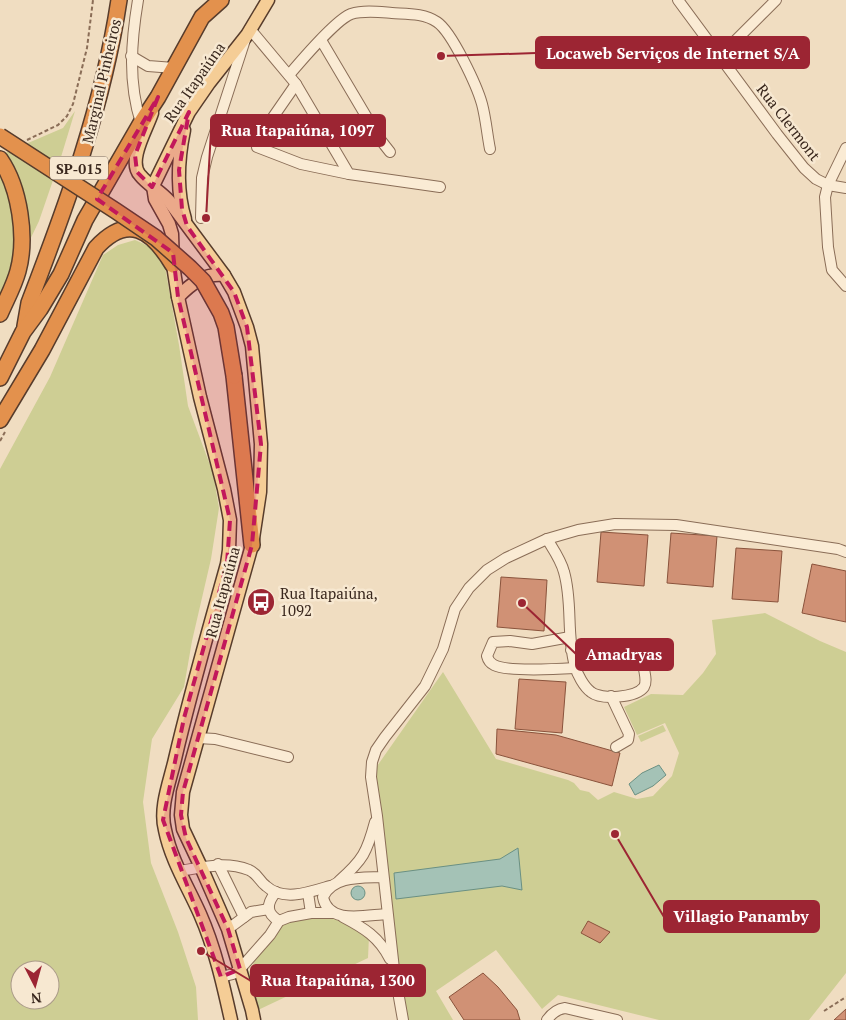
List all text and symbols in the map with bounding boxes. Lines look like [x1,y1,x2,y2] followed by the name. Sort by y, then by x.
[77,17,125,145] street label: Marginal Pinheiros
[536,37,809,68] callout: Locaweb Serviços de Internet S/A
[159,38,229,126] street label: Rua Itapaiúna
[546,42,800,64] text: Locaweb Serviços de Internet S/A
[753,79,826,165] street label: Rua Clermont
[211,115,385,146] callout: Rua Itapaiúna, 1097
[221,119,375,141] text: Rua Itapaiúna, 1097
[50,156,108,180] road number: SP-015
[200,544,244,640] street label: Rua Itapaiúna
[280,583,378,620] place label: Rua Itapaiúna, 1092
[246,587,276,617] bus stop icon: Rua Itapaiúna, 1092
[576,639,673,670] callout: Amadryas
[586,643,662,665] text: Amadryas
[664,901,819,932] callout: Villagio Panamby
[673,905,809,927] text: Villagio Panamby
[10,960,60,1010] north arrow
[251,965,425,996] callout: Rua Itapaiúna, 1300
[261,969,415,991] text: Rua Itapaiúna, 1300
[30,988,43,1008] text: N

